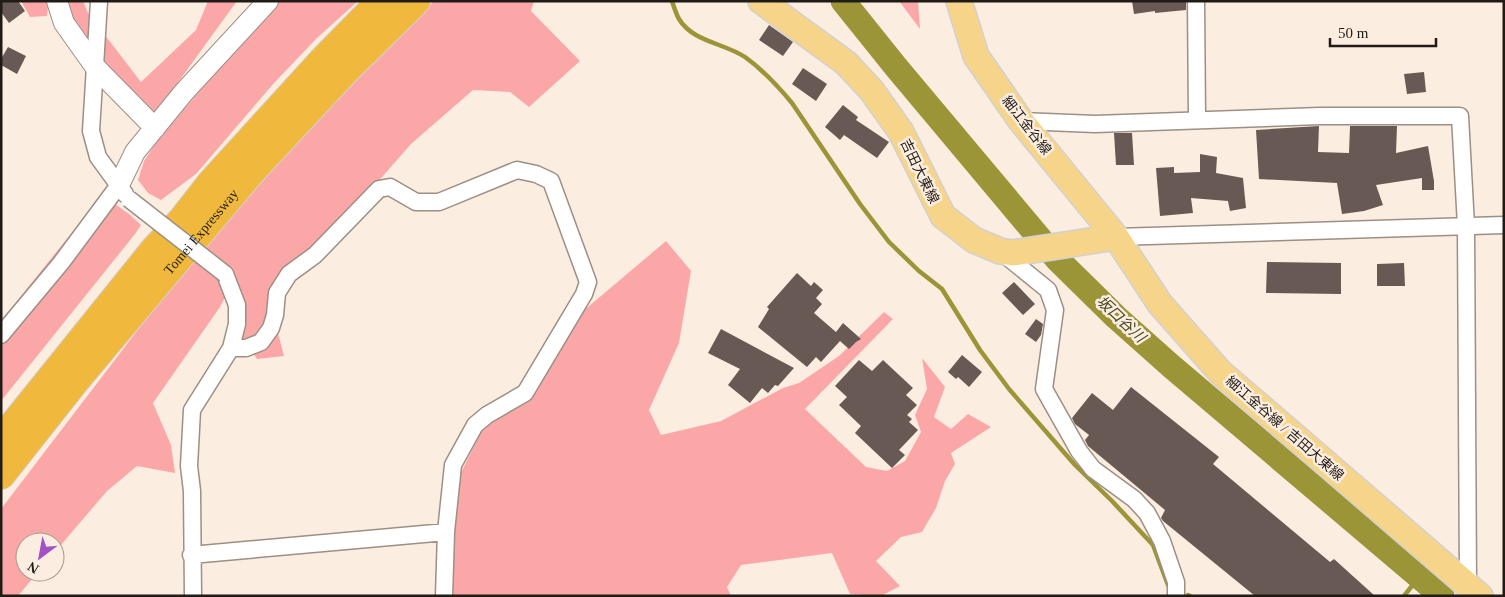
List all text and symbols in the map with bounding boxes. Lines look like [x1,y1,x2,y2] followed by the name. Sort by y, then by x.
[1330,15,1436,47] scale bar
[1338,25,1369,41] text: 50 m
[999,93,1054,158] street label: 細江金谷線
[897,136,942,206] street label: 吉田大東線
[161,186,241,278] street label: Tomei Expressway
[1094,293,1150,347] water label: 坂口谷川
[1223,373,1347,484] street label: 細江金谷線 / 吉田大東線
[15,532,65,582] north arrow
[25,559,42,577] text: N

